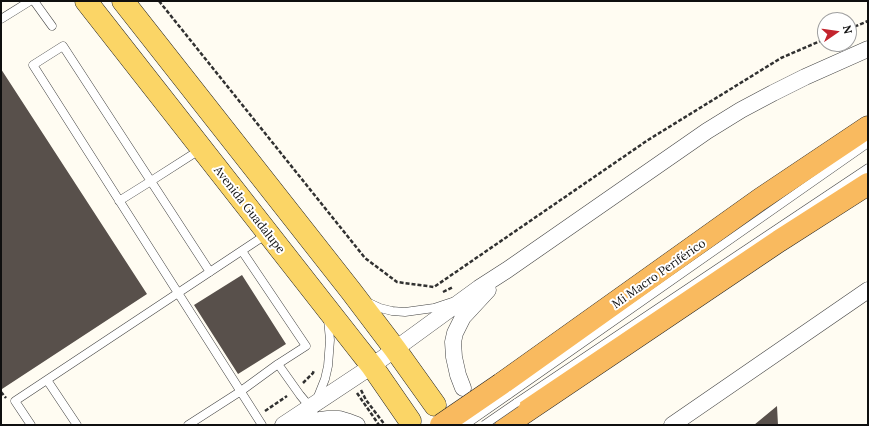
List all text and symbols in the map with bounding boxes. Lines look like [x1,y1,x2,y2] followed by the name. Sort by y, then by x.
[817,12,857,52] north arrow
[840,24,855,35] text: N
[210,163,288,257] street label: Avenida Guadalupe
[609,236,709,312] street label: Mi Macro Periférico

